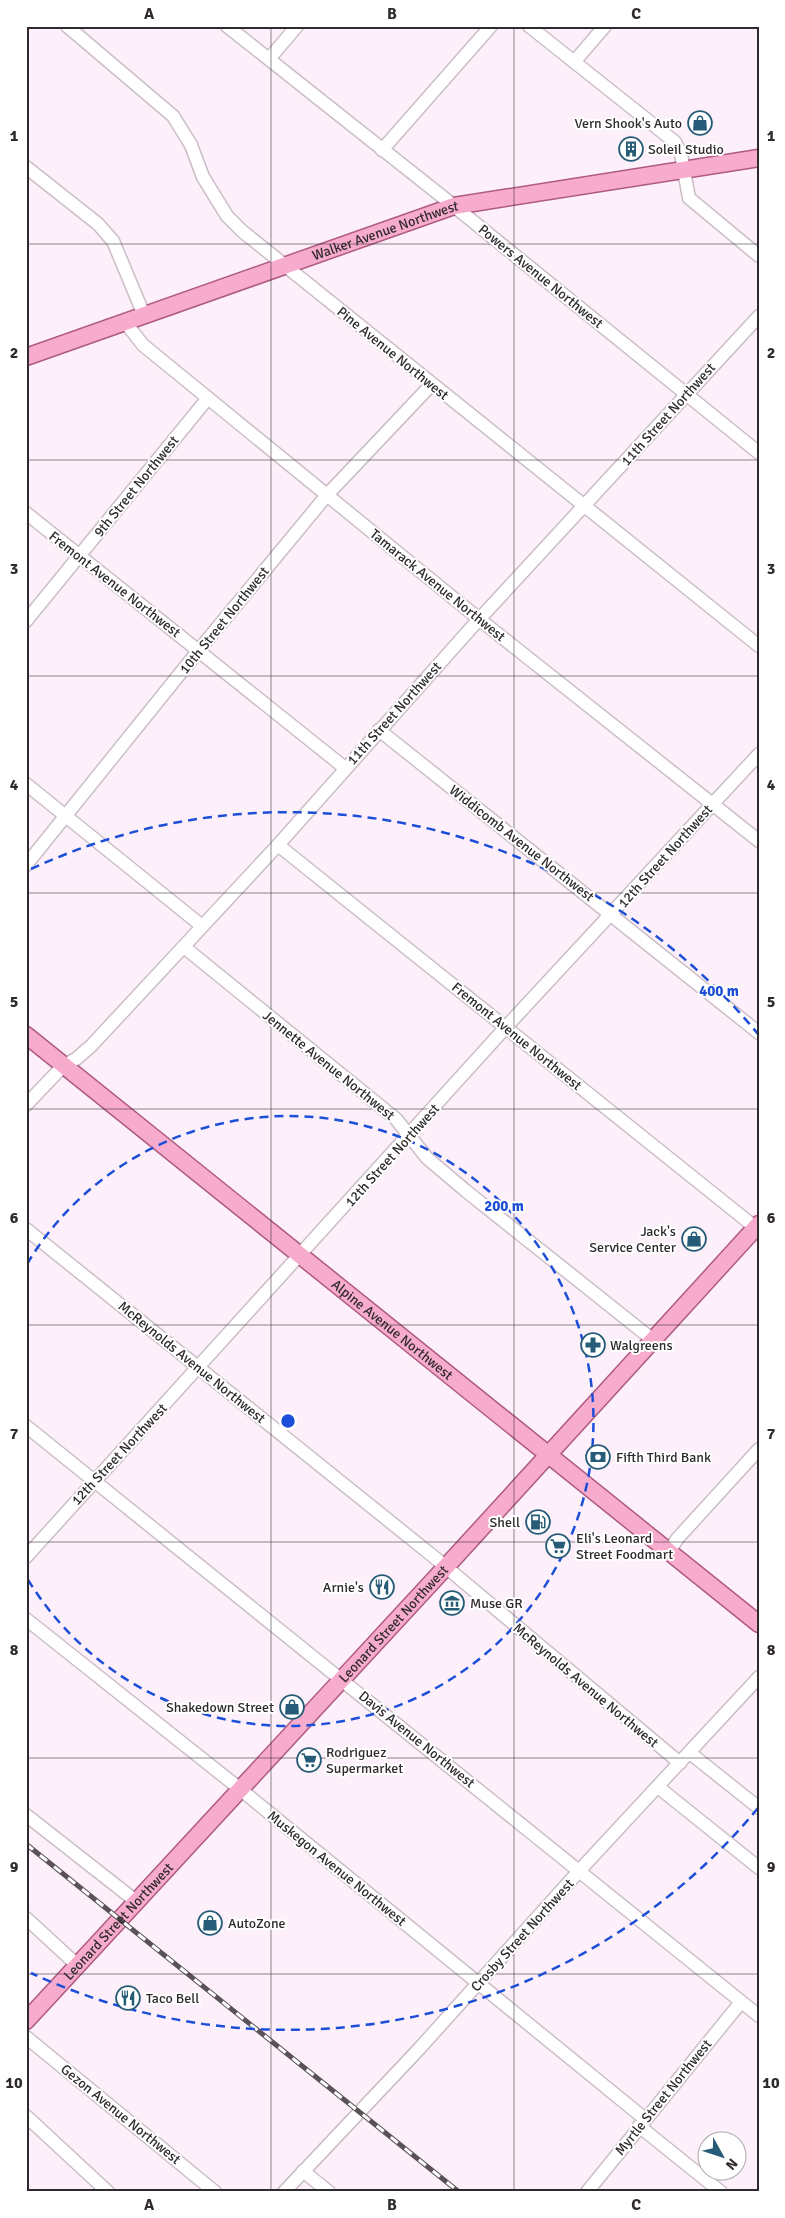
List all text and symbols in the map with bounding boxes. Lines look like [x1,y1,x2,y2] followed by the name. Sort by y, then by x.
[144,4,155,24] text: A
[387,4,397,24] text: B
[631,4,641,24] text: C
[687,110,713,136] shop icon: Vern Shook's Auto
[575,115,682,132] place label: Vern Shook's Auto
[10,126,19,146] text: 1
[767,126,776,146] text: 1
[618,136,644,162] building icon: Soleil Studio
[648,141,724,158] place label: Soleil Studio
[310,197,460,264] street label: Walker Avenue Northwest
[475,221,606,332] street label: Powers Avenue Northwest
[333,303,452,404] street label: Pine Avenue Northwest
[10,343,18,363] text: 2
[767,343,775,363] text: 2
[618,359,719,469] street label: 11th Street Northwest
[90,432,182,540] street label: 9th Street Northwest
[367,525,509,645] street label: Tamarack Avenue Northwest
[46,528,184,641] street label: Fremont Avenue Northwest
[10,559,18,579] text: 3
[767,559,775,579] text: 3
[176,563,273,677] street label: 10th Street Northwest
[344,658,445,768] street label: 11th Street Northwest
[10,775,19,795] text: 4
[767,775,776,795] text: 4
[446,782,598,905] street label: Widdicomb Avenue Northwest
[615,801,716,911] street label: 12th Street Northwest
[448,979,585,1094] street label: Fremont Avenue Northwest
[699,982,739,1000] text: 400 m
[10,992,18,1012] text: 5
[767,992,775,1012] text: 5
[259,1007,398,1124] street label: Jennette Avenue Northwest
[342,1100,443,1210] street label: 12th Street Northwest
[484,1197,524,1215] text: 200 m
[10,1208,19,1228] text: 6
[767,1208,776,1228] text: 6
[589,1223,677,1256] place label: Jack's Service Center
[681,1226,707,1252] shop icon: Jack's Service Center
[328,1276,456,1384] street label: Alpine Avenue Northwest
[115,1298,269,1427] street label: McReynolds Avenue Northwest
[580,1332,606,1358] pharmacy icon: Walgreens
[610,1337,673,1354] place label: Walgreens
[68,1400,171,1509] street label: 12th Street Northwest
[279,1412,297,1430] centre of rings
[10,1424,19,1444] text: 7
[767,1424,776,1444] text: 7
[585,1444,611,1470] bank icon: Fifth Third Bank
[616,1449,711,1466] place label: Fifth Third Bank
[525,1509,551,1535] fuel station icon: Shell
[490,1514,520,1531] place label: Shell
[576,1530,673,1563] place label: Eli's Leonard Street Foodmart
[545,1533,571,1559] supermarket icon: Eli's Leonard Street Foodmart
[335,1562,452,1686] street label: Leonard Street Northwest
[369,1574,395,1600] restaurant icon: Arnie's
[323,1579,364,1596] place label: Arnie's
[439,1590,465,1616] museum icon: Muse GR
[470,1595,523,1612] place label: Muse GR
[510,1620,662,1751] street label: McReynolds Avenue Northwest
[10,1640,19,1660] text: 8
[767,1640,776,1660] text: 8
[355,1687,478,1791] street label: Davis Avenue Northwest
[279,1694,305,1720] shop icon: Shakedown Street
[166,1699,274,1716] place label: Shakedown Street
[326,1744,403,1777] place label: Rodriguez Supermarket
[296,1747,322,1773] supermarket icon: Rodriguez Supermarket
[264,1807,410,1930] street label: Muskegon Avenue Northwest
[10,1857,19,1877] text: 9
[767,1857,776,1877] text: 9
[60,1859,177,1984] street label: Leonard Street Northwest
[467,1875,578,1995] street label: Crosby Street Northwest
[197,1910,223,1936] shop icon: AutoZone
[228,1915,286,1932] place label: AutoZone
[115,1985,141,2011] restaurant icon: Taco Bell
[146,1990,199,2007] place label: Taco Bell
[611,2036,715,2159] street label: Myrtle Street Northwest
[57,2061,184,2168] street label: Gezon Avenue Northwest
[5,2073,23,2093] text: 10
[762,2073,780,2093] text: 10
[698,2130,748,2180] north arrow
[722,2155,741,2173] text: N
[144,2195,155,2215] text: A
[387,2195,397,2215] text: B
[631,2195,641,2215] text: C

